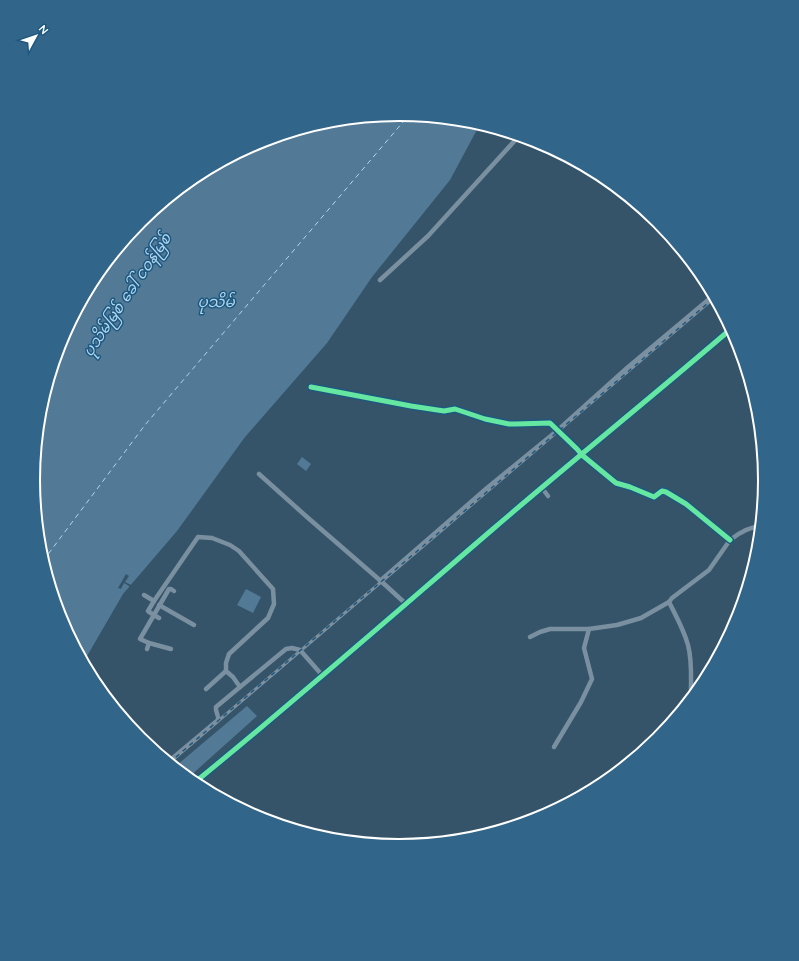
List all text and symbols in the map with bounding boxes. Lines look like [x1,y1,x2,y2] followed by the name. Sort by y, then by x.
[16,16,56,56] north arrow
[36,22,52,37] text: N
[77,228,178,362] water label: ပုသိမ်မြစ် ခေါ် ငဝန်မြစ်
[197,291,236,314] water label: ပုသိမ်

